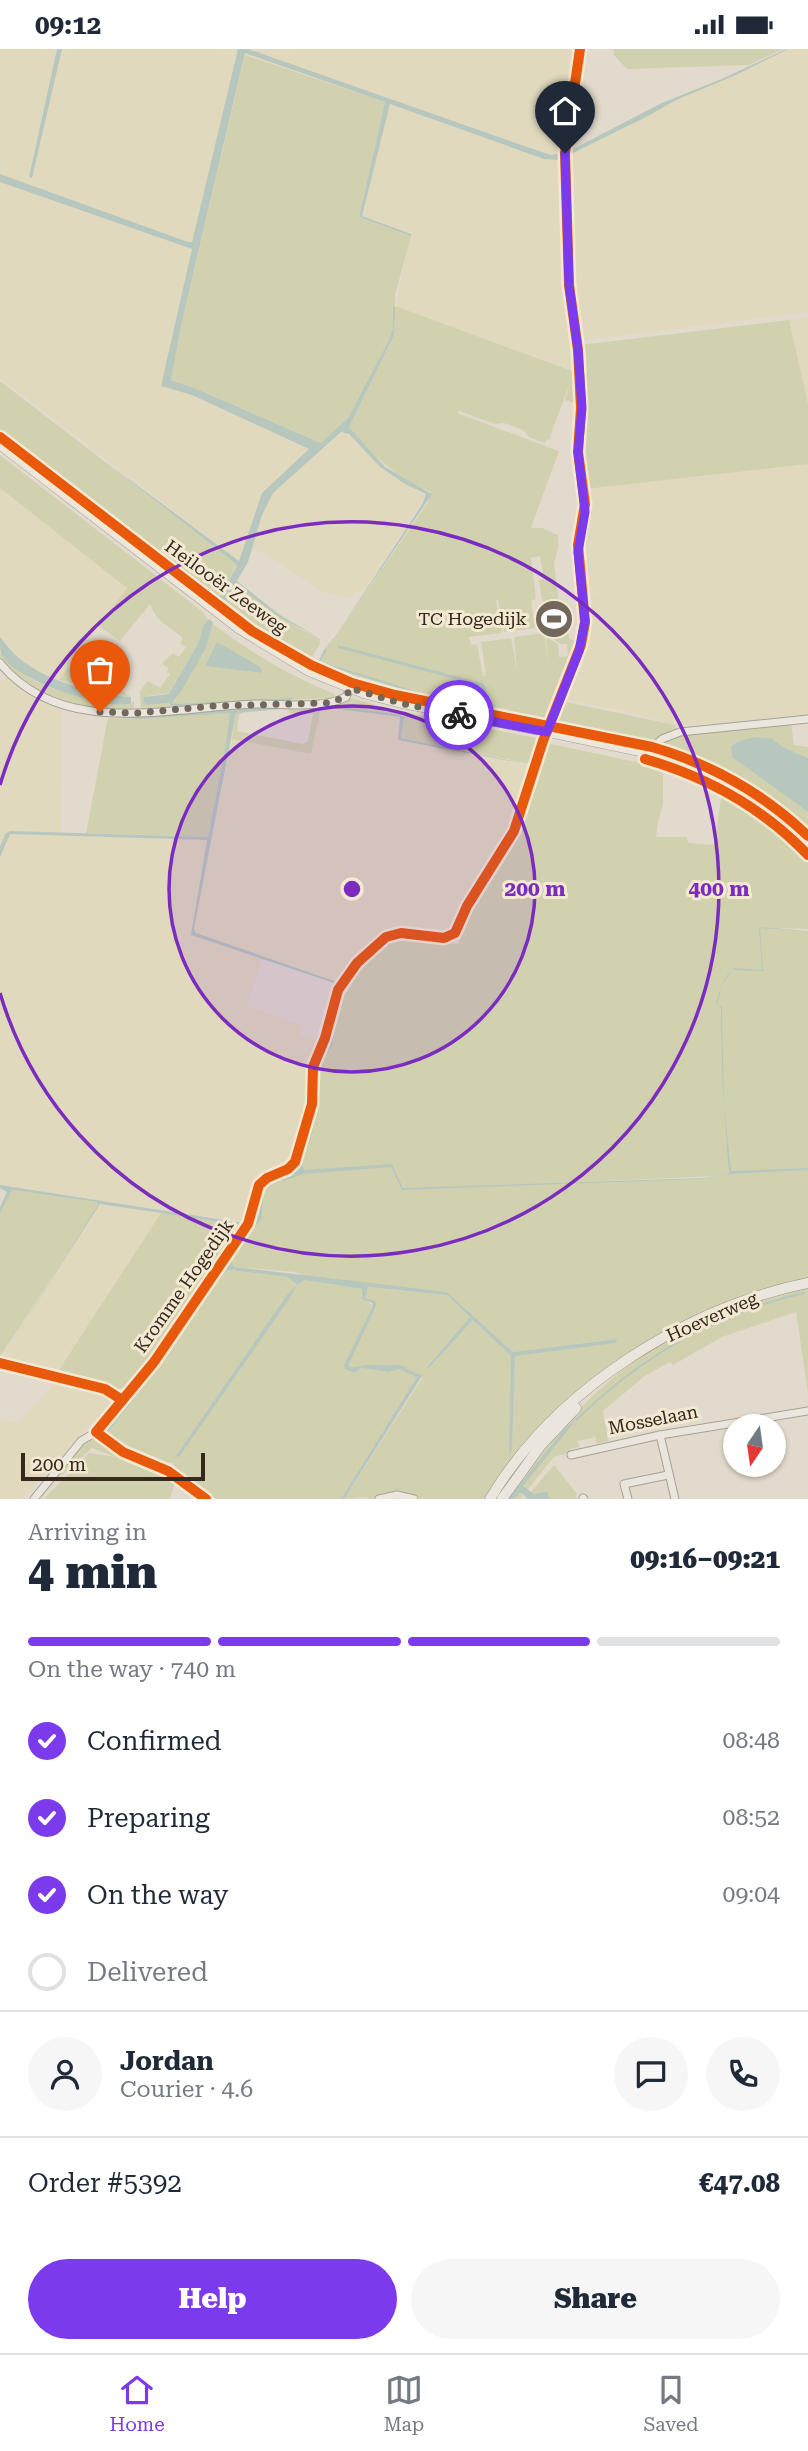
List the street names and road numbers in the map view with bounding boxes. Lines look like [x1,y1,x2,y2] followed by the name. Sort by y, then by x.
[161,535,292,638] street label: Heilooër Zeeweg
[130,1215,238,1357] street label: Kromme Hogedijk
[663,1287,761,1346] street label: Hoeverweg
[606,1400,700,1439] street label: Mosselaan

